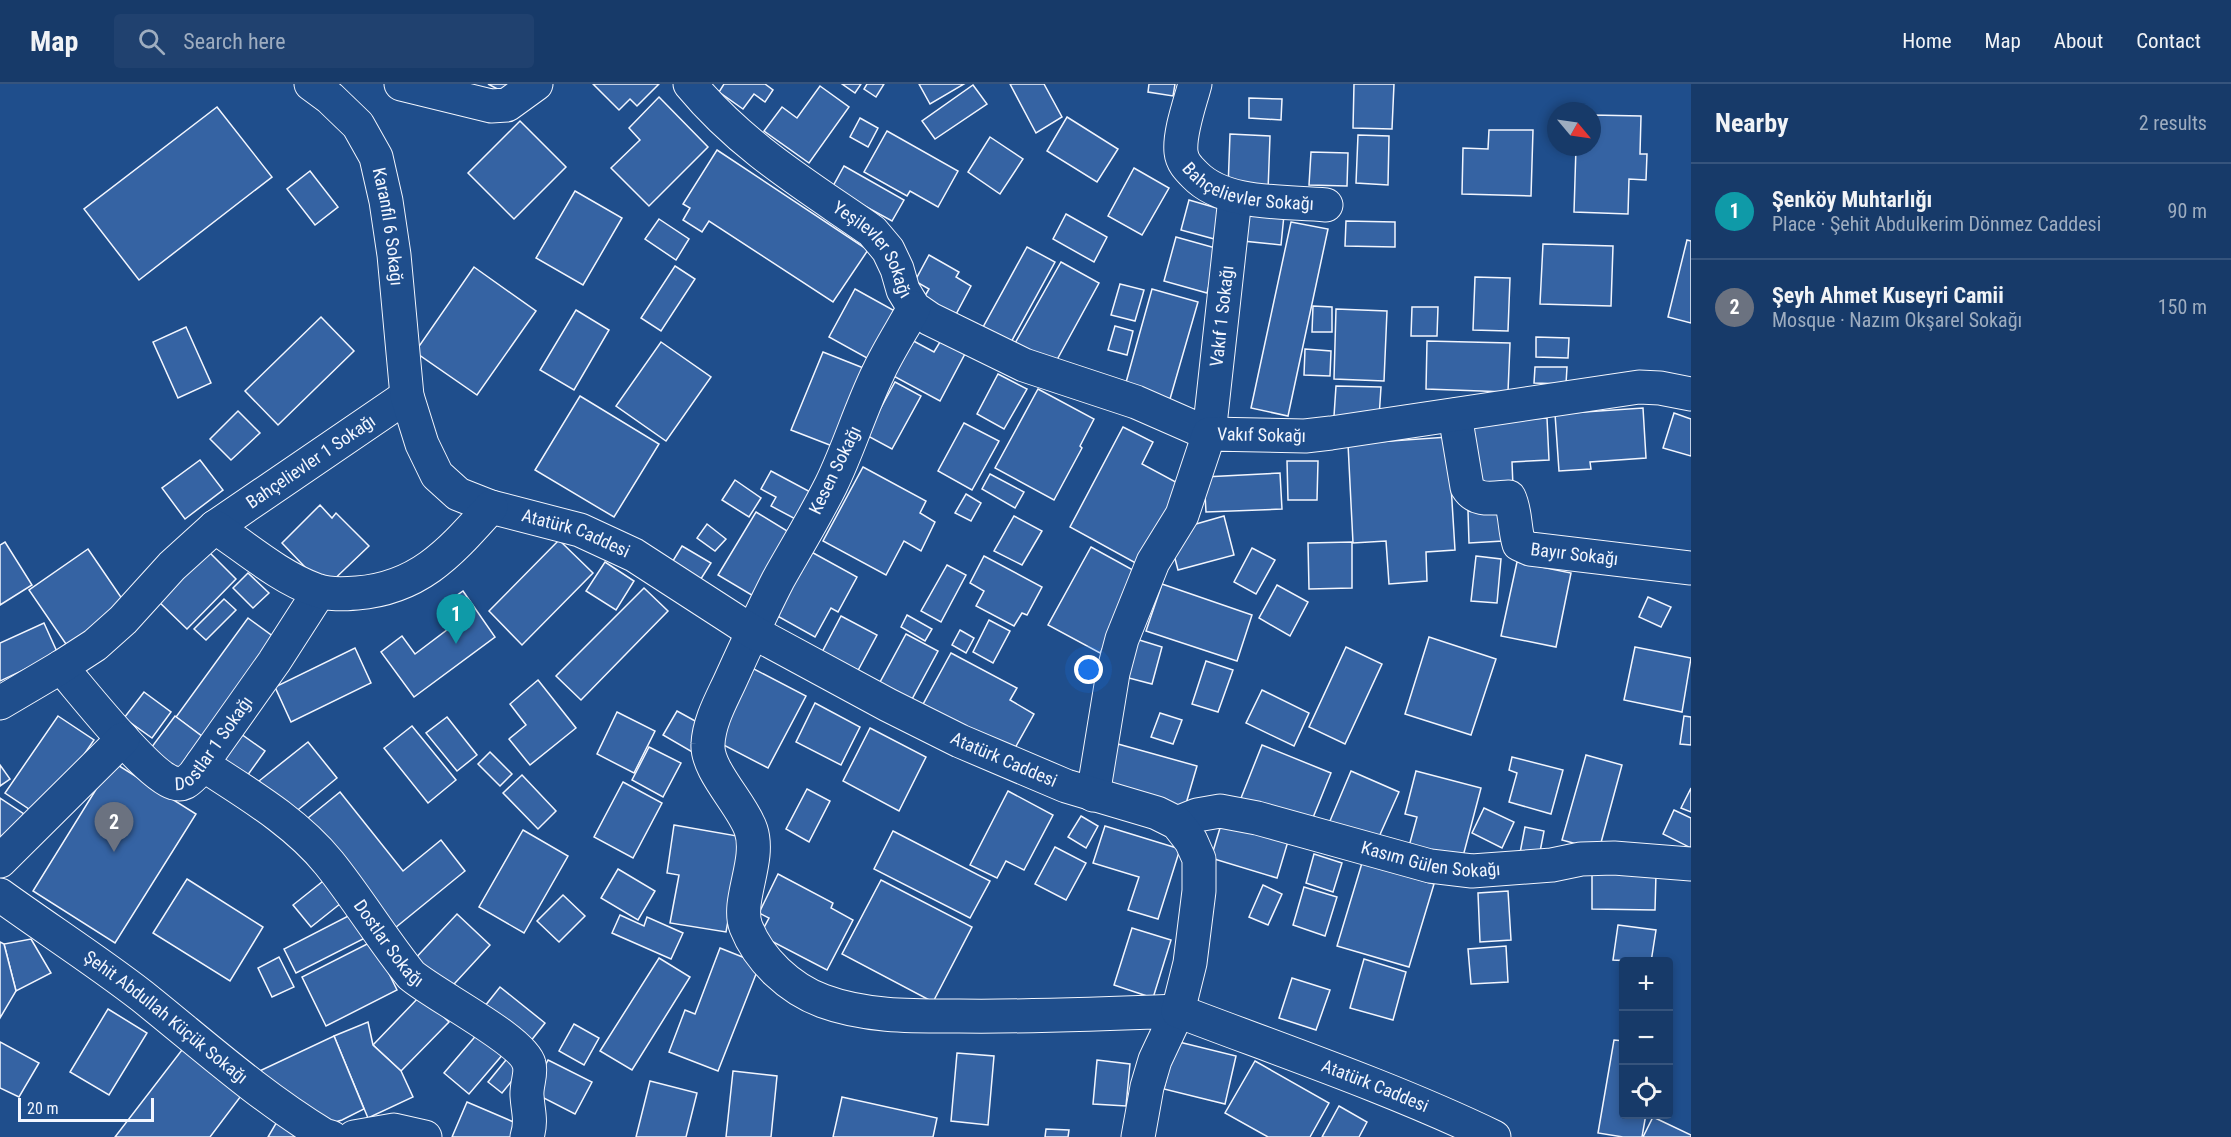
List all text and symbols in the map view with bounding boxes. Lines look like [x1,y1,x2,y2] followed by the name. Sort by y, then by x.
[114,14,534,68] search box
[30,25,78,58] text: Map
[135,25,168,58] icon: search
[183,29,286,54] text: Search here
[1902,29,1952,53] text: Home
[1985,29,2021,53] text: Map
[2054,29,2103,53] text: About
[2136,29,2201,53] text: Contact
[1547,102,1601,156] north arrow
[1715,108,1789,138] text: Nearby
[2139,111,2207,135] text: 2 results
[1178,158,1314,214] street label: Bahçelievler Sokağı
[369,165,408,287] street label: Karanfil 6 Sokağı
[1772,187,1932,212] text: Şenköy Muhtarlığı
[829,196,916,302] street label: Yeşilevler Sokağı
[1729,199,1740,223] text: 1
[2168,199,2207,223] text: 90 m
[1772,212,2101,236] text: Place · Şehit Abdulkerim Dönmez Caddesi
[1205,264,1238,368] street label: Vakıf 1 Sokağı
[1772,283,2004,308] text: Şeyh Ahmet Kuseyri Camii
[1729,295,1740,319] text: 2
[2158,295,2207,319] text: 150 m
[1772,308,2022,332] text: Mosque · Nazım Okşarel Sokağı
[242,410,379,513] street label: Bahçelievler 1 Sokağı
[804,422,865,517] street label: Kesen Sokağı
[1217,423,1306,446] street label: Vakıf Sokağı
[520,504,633,562] street label: Atatürk Caddesi
[1530,538,1619,569] street label: Bayır Sokağı
[436,594,476,644] pin: 1
[1074,655,1103,684] your location
[174,692,257,794] street label: Dostlar 1 Sokağı
[948,727,1061,791] street label: Atatürk Caddesi
[94,802,134,852] pin: 2
[1359,836,1501,881] street label: Kasım Gülen Sokağı
[350,896,428,991] street label: Dostlar Sokağı
[80,946,252,1088] street label: Şehit Abdullah Küçük Sokağı
[1619,957,1673,1119] map controls
[1619,957,1673,1011] button: +
[1619,1011,1673,1065] button: −
[1319,1055,1432,1116] street label: Atatürk Caddesi
[1619,1065,1673,1119] button: locate
[18,1095,154,1122] scale bar
[27,1099,59,1118] text: 20 m

